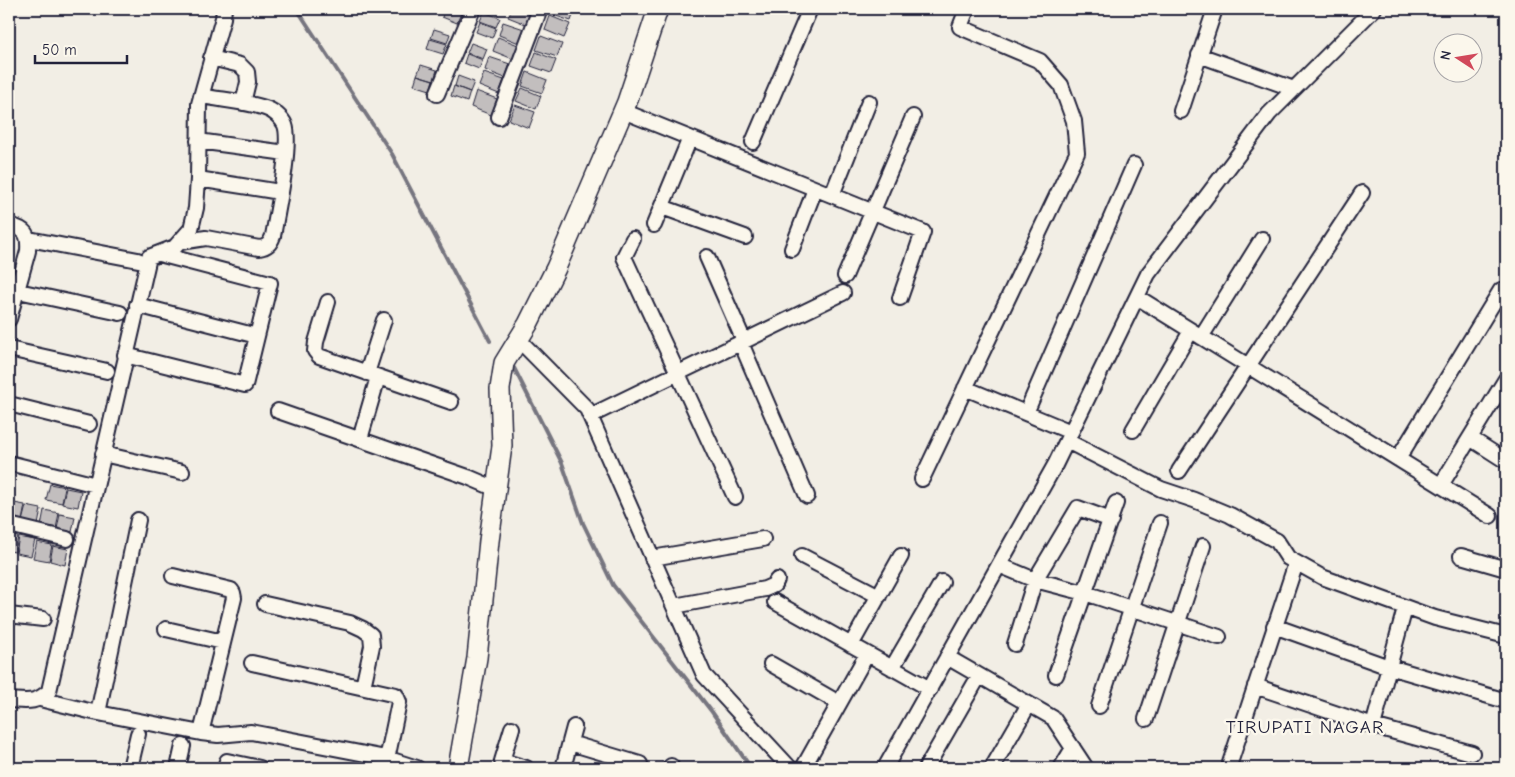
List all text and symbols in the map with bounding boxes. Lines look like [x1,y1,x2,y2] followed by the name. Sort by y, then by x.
[35,32,128,64] scale bar
[1432,32,1482,82] north arrow
[42,41,77,59] text: 50 m
[1437,49,1455,62] text: N
[1226,716,1384,738] district label: TIRUPATI NAGAR

